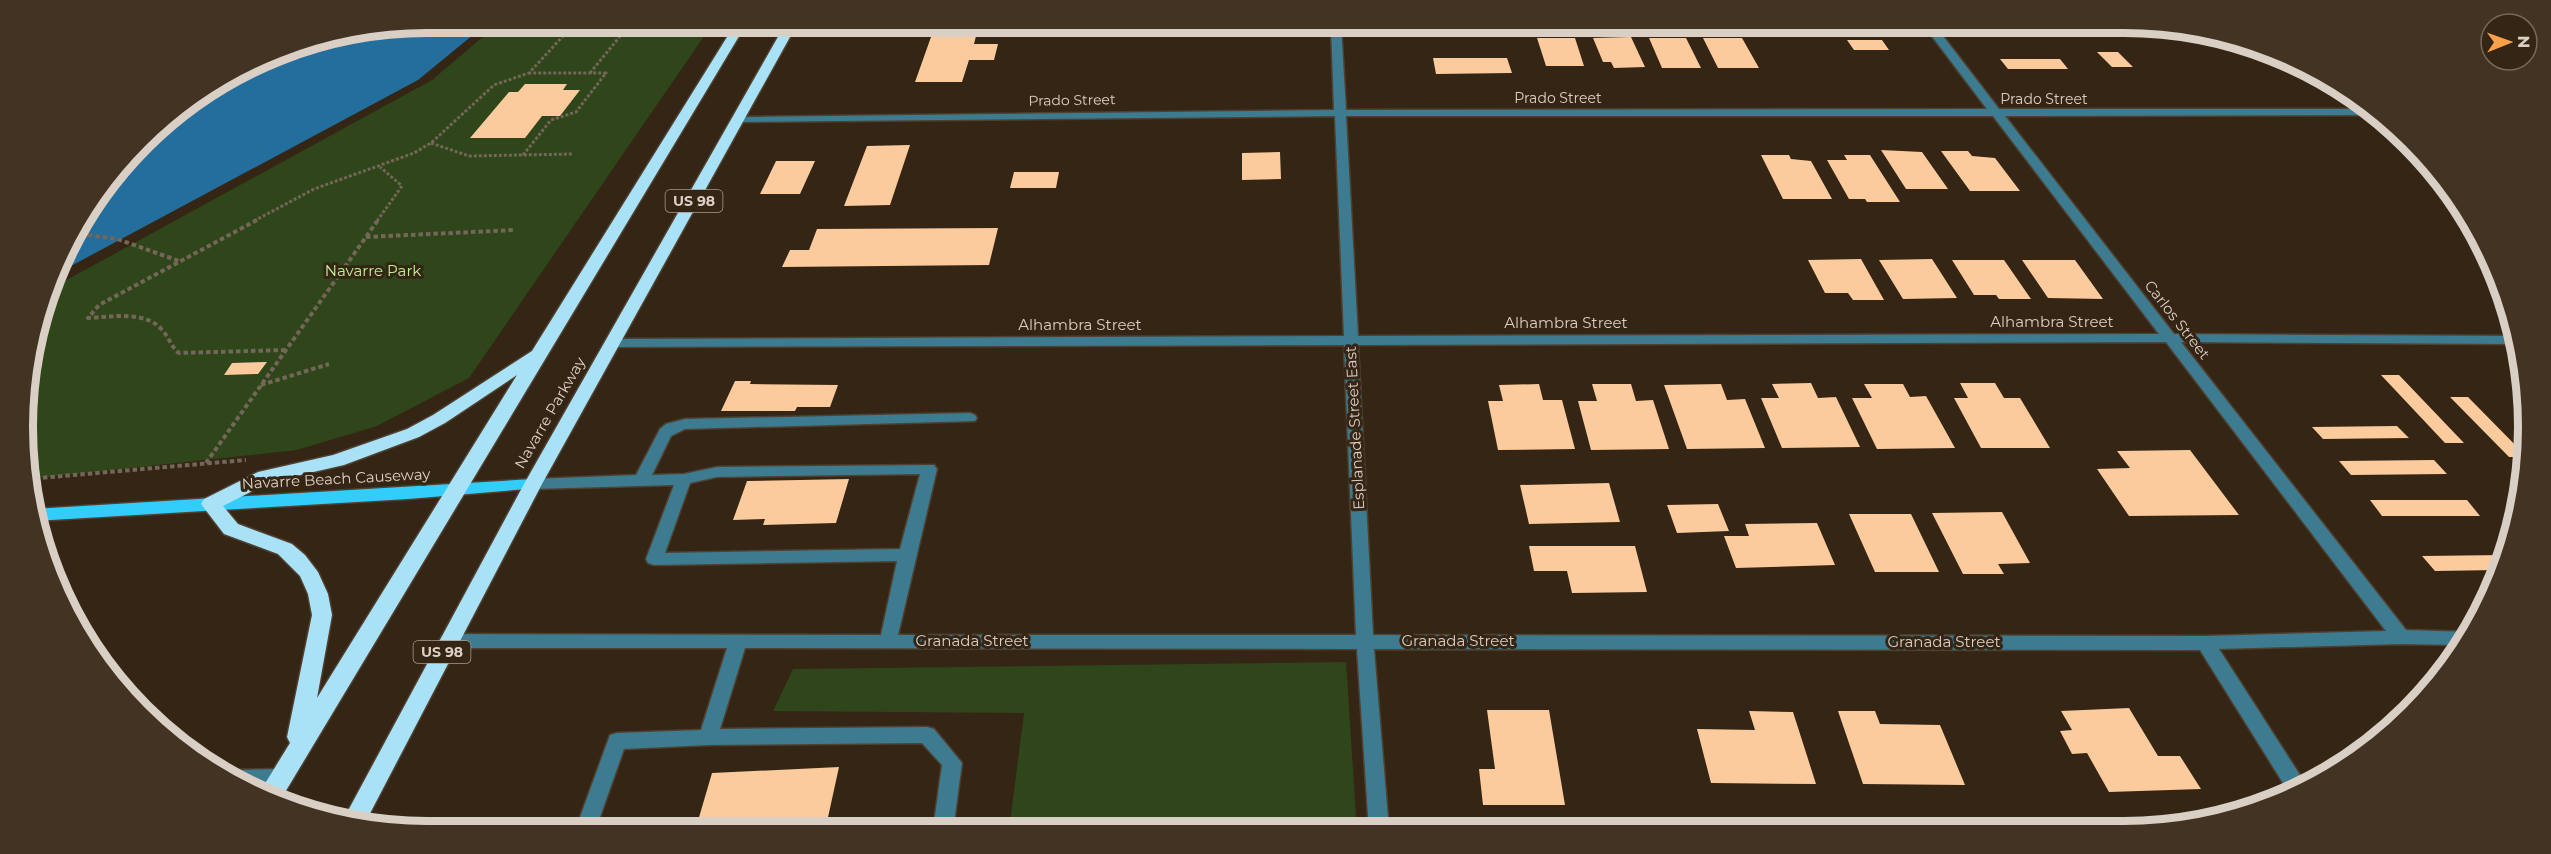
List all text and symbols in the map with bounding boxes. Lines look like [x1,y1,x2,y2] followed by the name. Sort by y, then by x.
[2479,12,2539,72] north arrow
[2514,35,2533,48] text: N
[1514,89,1602,107] street label: Prado Street
[1028,90,1116,110] street label: Prado Street
[2000,90,2088,108] street label: Prado Street
[666,190,722,212] road number: US 98
[325,261,421,280] park label: Navarre Park
[2141,276,2214,363] street label: Carlos Street
[1990,312,2114,331] street label: Alhambra Street
[1504,313,1628,332] street label: Alhambra Street
[1018,315,1142,334] street label: Alhambra Street
[1341,346,1368,510] street label: Esplanade Street East
[510,353,590,472] street label: Navarre Parkway
[241,464,432,493] street label: Navarre Beach Causeway
[915,631,1029,650] street label: Granada Street
[1401,631,1515,650] street label: Granada Street
[1887,632,2001,651] street label: Granada Street
[414,641,470,663] road number: US 98

